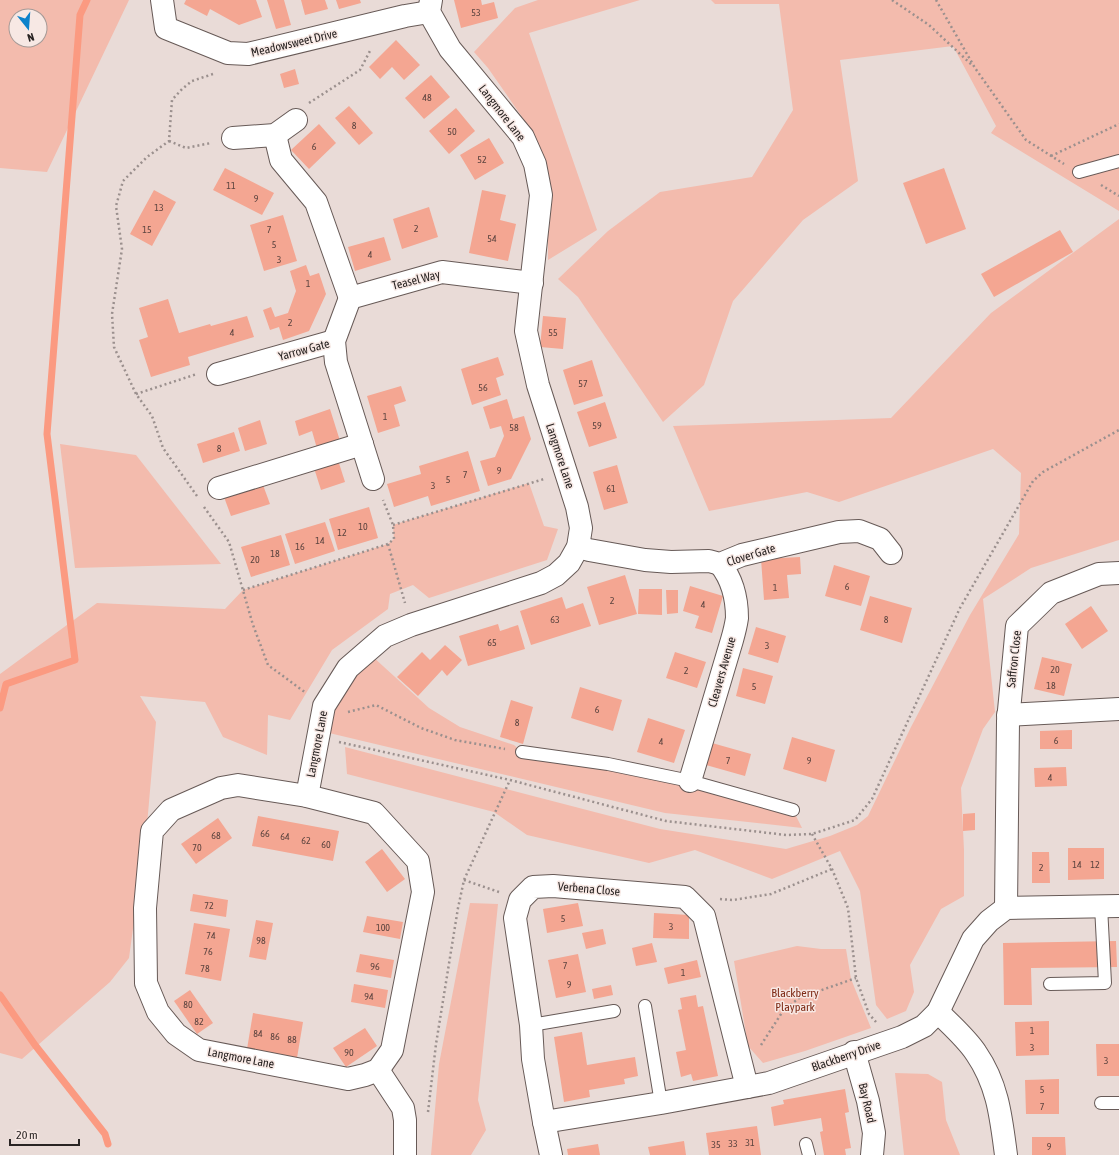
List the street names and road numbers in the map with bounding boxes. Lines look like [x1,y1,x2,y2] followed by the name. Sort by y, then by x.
[250,26,338,60] street label: Meadowsweet Drive
[476,82,528,144] street label: Langmore Lane
[391,267,441,293] street label: Teasel Way
[277,336,331,364] street label: Yarrow Gate
[543,422,577,490] street label: Langmore Lane
[725,541,777,569] street label: Clover Gate
[1004,630,1024,688] street label: Saffron Close
[705,635,739,709] street label: Cleavers Avenue
[304,709,330,779] street label: Langmore Lane
[557,879,621,899] street label: Verbena Close
[810,1038,882,1074] street label: Blackberry Drive
[206,1045,276,1071] street label: Langmore Lane
[856,1082,878,1124] street label: Bay Road

